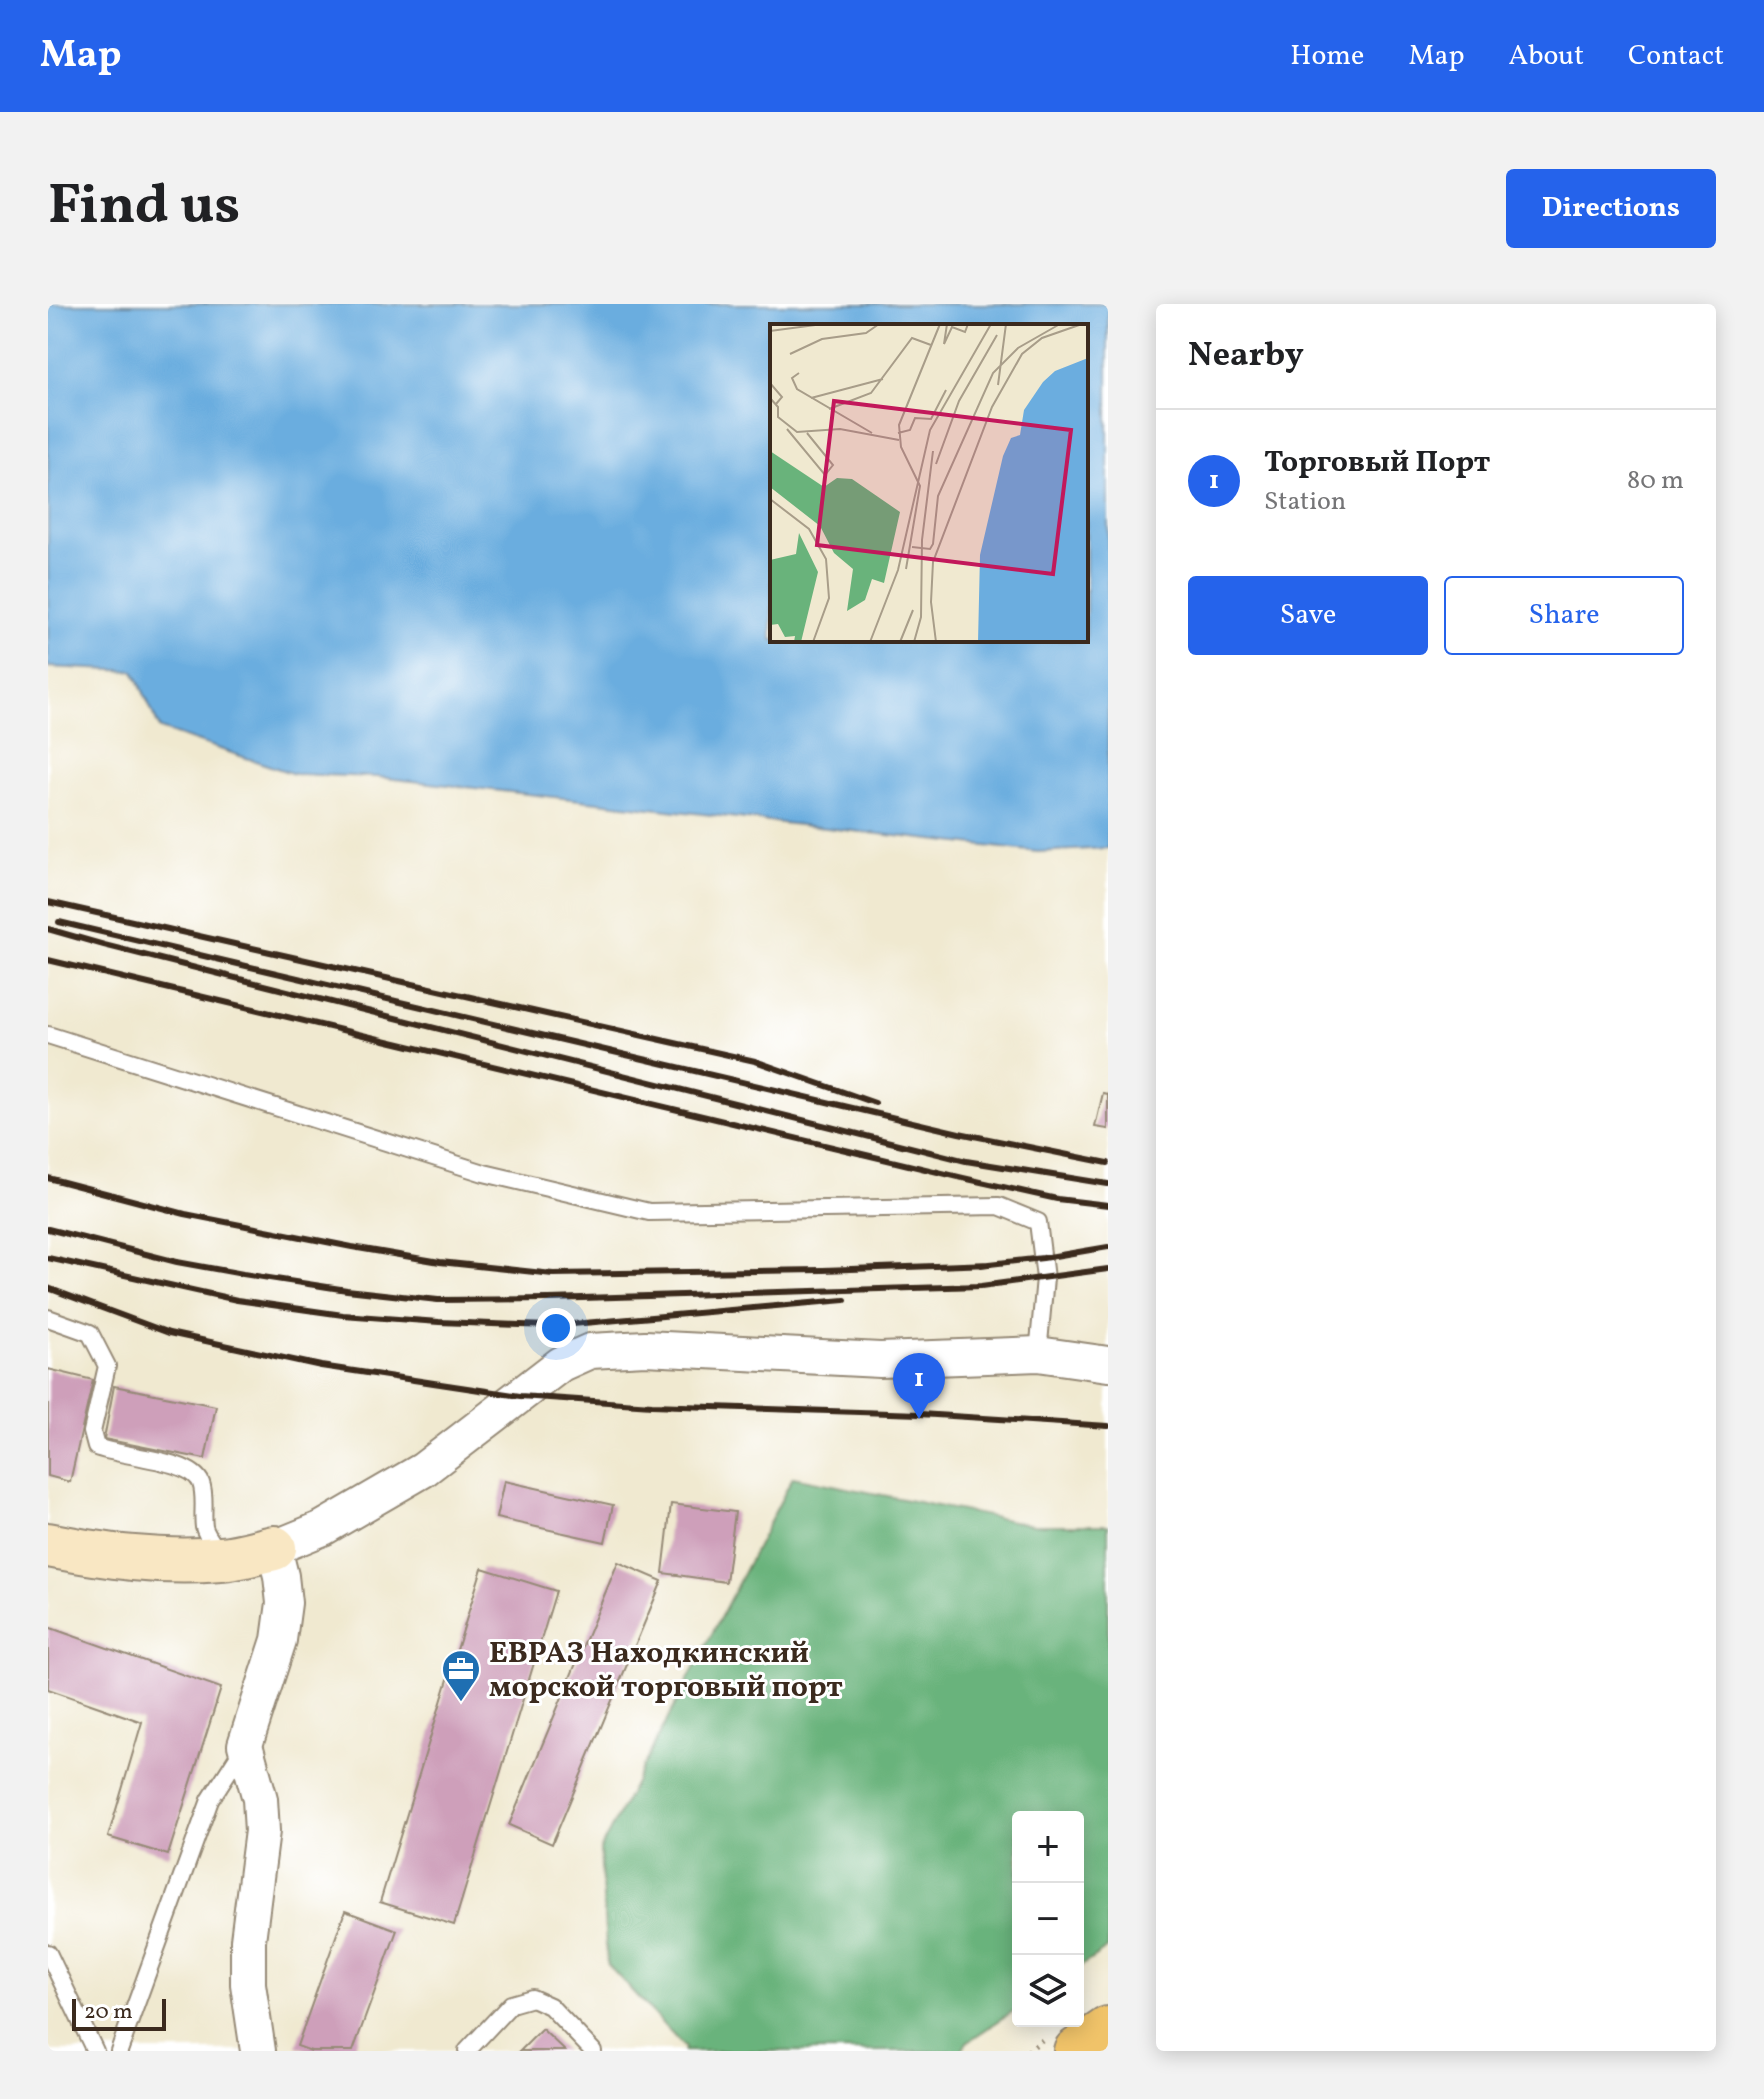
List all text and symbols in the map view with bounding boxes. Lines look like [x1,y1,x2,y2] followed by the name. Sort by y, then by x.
[40,30,121,83] text: Map
[1290,37,1364,76] text: Home
[1408,37,1464,76] text: Map
[1508,37,1584,76] text: About
[1628,37,1724,76] text: Contact
[48,169,240,247] text: Find us
[1506,169,1716,248] button: Directions
[770,324,1088,642] inset map
[1188,333,1304,380] text: Nearby
[1264,442,1490,484] text: Торговый Порт
[1209,463,1219,499] text: 1
[1627,463,1684,499] text: 80 m
[1264,484,1346,520] text: Station
[1188,576,1428,655] button: Save
[1444,576,1684,655] button: Share
[536,1308,576,1348] your location
[893,1353,945,1419] pin: 1
[489,1633,843,1709] place label: ЕВРАЗ Находкинский морской торговый порт
[440,1648,482,1703] office icon: ЕВРАЗ Находкинский морской торговый порт
[1012,1811,1084,2027] map controls
[1012,1811,1084,1883] button: +
[1012,1883,1084,1955] button: −
[1012,1955,1084,2027] button: layers
[72,1995,166,2031] scale bar
[84,1997,133,2028] text: 20 m

